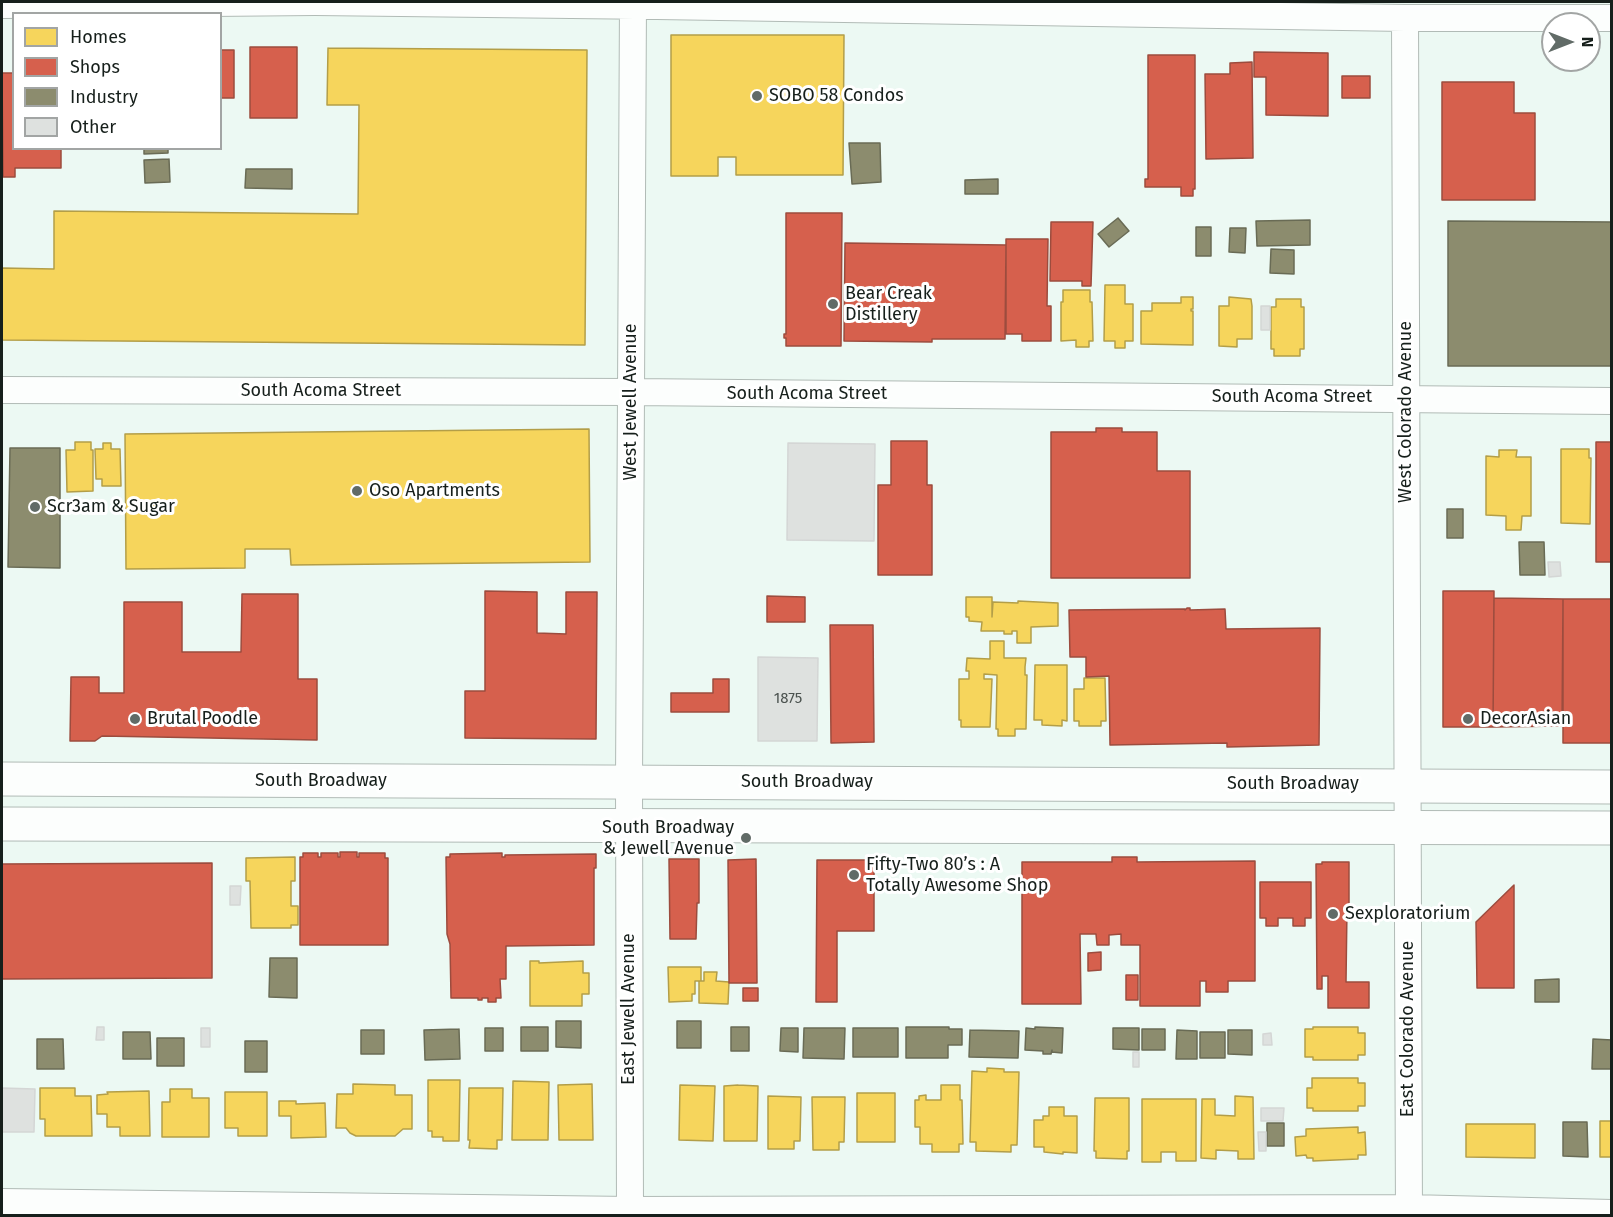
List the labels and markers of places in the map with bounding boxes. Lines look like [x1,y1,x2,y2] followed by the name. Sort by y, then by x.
[769,85,904,107] place label: SOBO 58 Condos
[750,89,764,103] marker: SOBO 58 Condos
[845,283,932,326] place label: Bear Creak Distillery
[826,297,840,311] marker: Bear Creak Distillery
[369,480,500,502] place label: Oso Apartments
[350,484,364,498] marker: Oso Apartments
[47,496,175,518] place label: Scr3am & Sugar
[28,500,42,514] marker: Scr3am & Sugar
[147,708,258,730] place label: Brutal Poodle
[1480,708,1571,730] place label: DecorAsian
[128,712,142,726] marker: Brutal Poodle
[1461,712,1475,726] marker: DecorAsian
[602,817,734,860] place label: South Broadway & Jewell Avenue
[739,831,753,845] marker: South Broadway & Jewell Avenue
[866,854,1048,896] place label: Fifty-Two 80’s : A Totally Awesome Shop
[847,868,861,882] marker: Fifty-Two 80’s : A Totally Awesome Shop
[1345,903,1470,925] place label: Sexploratorium
[1326,907,1340,921] marker: Sexploratorium

